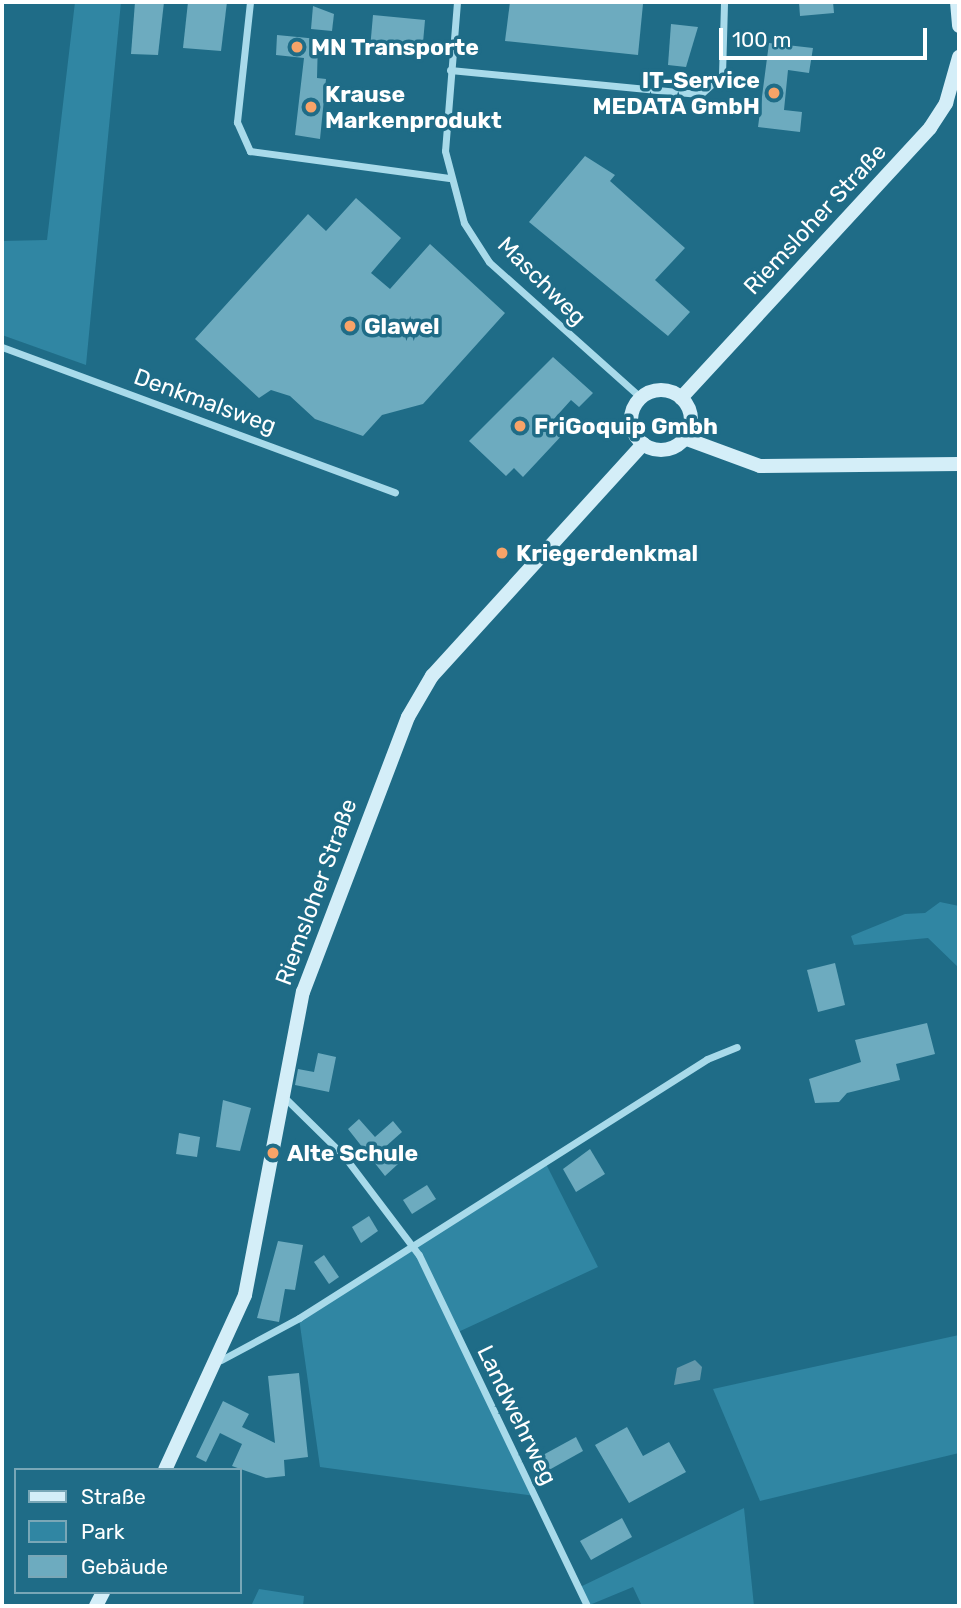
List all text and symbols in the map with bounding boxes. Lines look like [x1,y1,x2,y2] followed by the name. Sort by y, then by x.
[723,14,931,58] scale bar
[732,27,791,52] text: 100 m
[311,33,480,61] place label: MN Transporte
[289,39,305,55] marker: MN Transporte
[592,66,760,120] place label: IT-Service MEDATA GmbH
[325,80,502,134] place label: Krause Markenprodukt
[766,85,782,101] marker: IT-Service MEDATA GmbH
[303,99,319,115] marker: Krause Markenprodukt
[738,138,892,300] street label: Riemsloher Straße
[492,231,592,331] street label: Maschweg
[364,312,440,340] place label: Glawel
[342,318,358,334] marker: Glawel
[130,362,280,440] street label: Denkmalsweg
[534,412,718,440] place label: FriGoquip Gmbh
[512,418,528,434] marker: FriGoquip Gmbh
[516,539,698,567] place label: Kriegerdenkmal
[494,545,510,561] marker: Kriegerdenkmal
[269,795,363,989] street label: Riemsloher Straße
[287,1139,418,1167] place label: Alte Schule
[265,1145,281,1161] marker: Alte Schule
[471,1341,563,1489] street label: Landwehrweg
[14,1468,242,1594] legend
[81,1484,146,1509] text: Straße
[81,1519,125,1544] text: Park
[81,1554,168,1579] text: Gebäude

